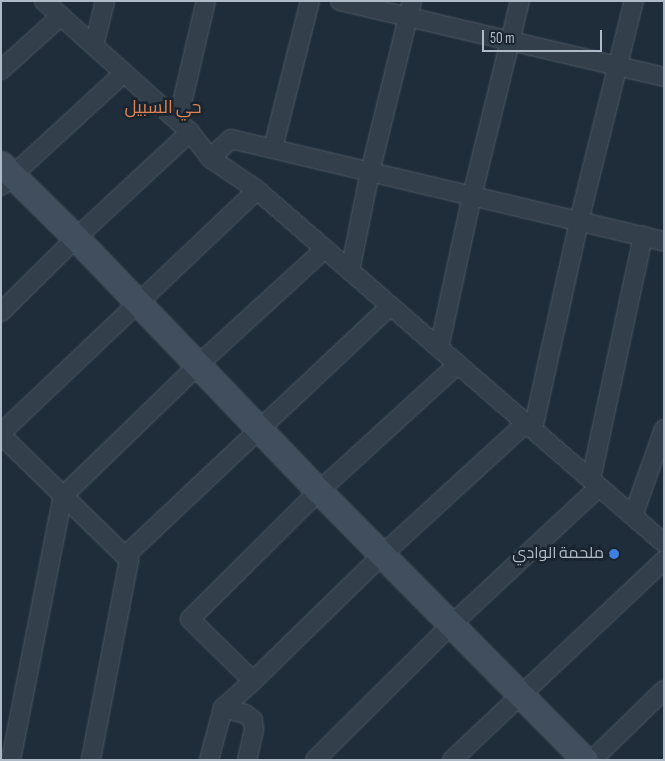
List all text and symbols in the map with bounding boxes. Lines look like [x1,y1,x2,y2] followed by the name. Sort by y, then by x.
[485,20,605,52] scale bar
[490,29,515,48] text: 50 m
[124,97,202,119] district label: حي السبيل
[512,544,604,564] place label: ملحمة الوادي
[608,548,620,560] marker: ملحمة الوادي

